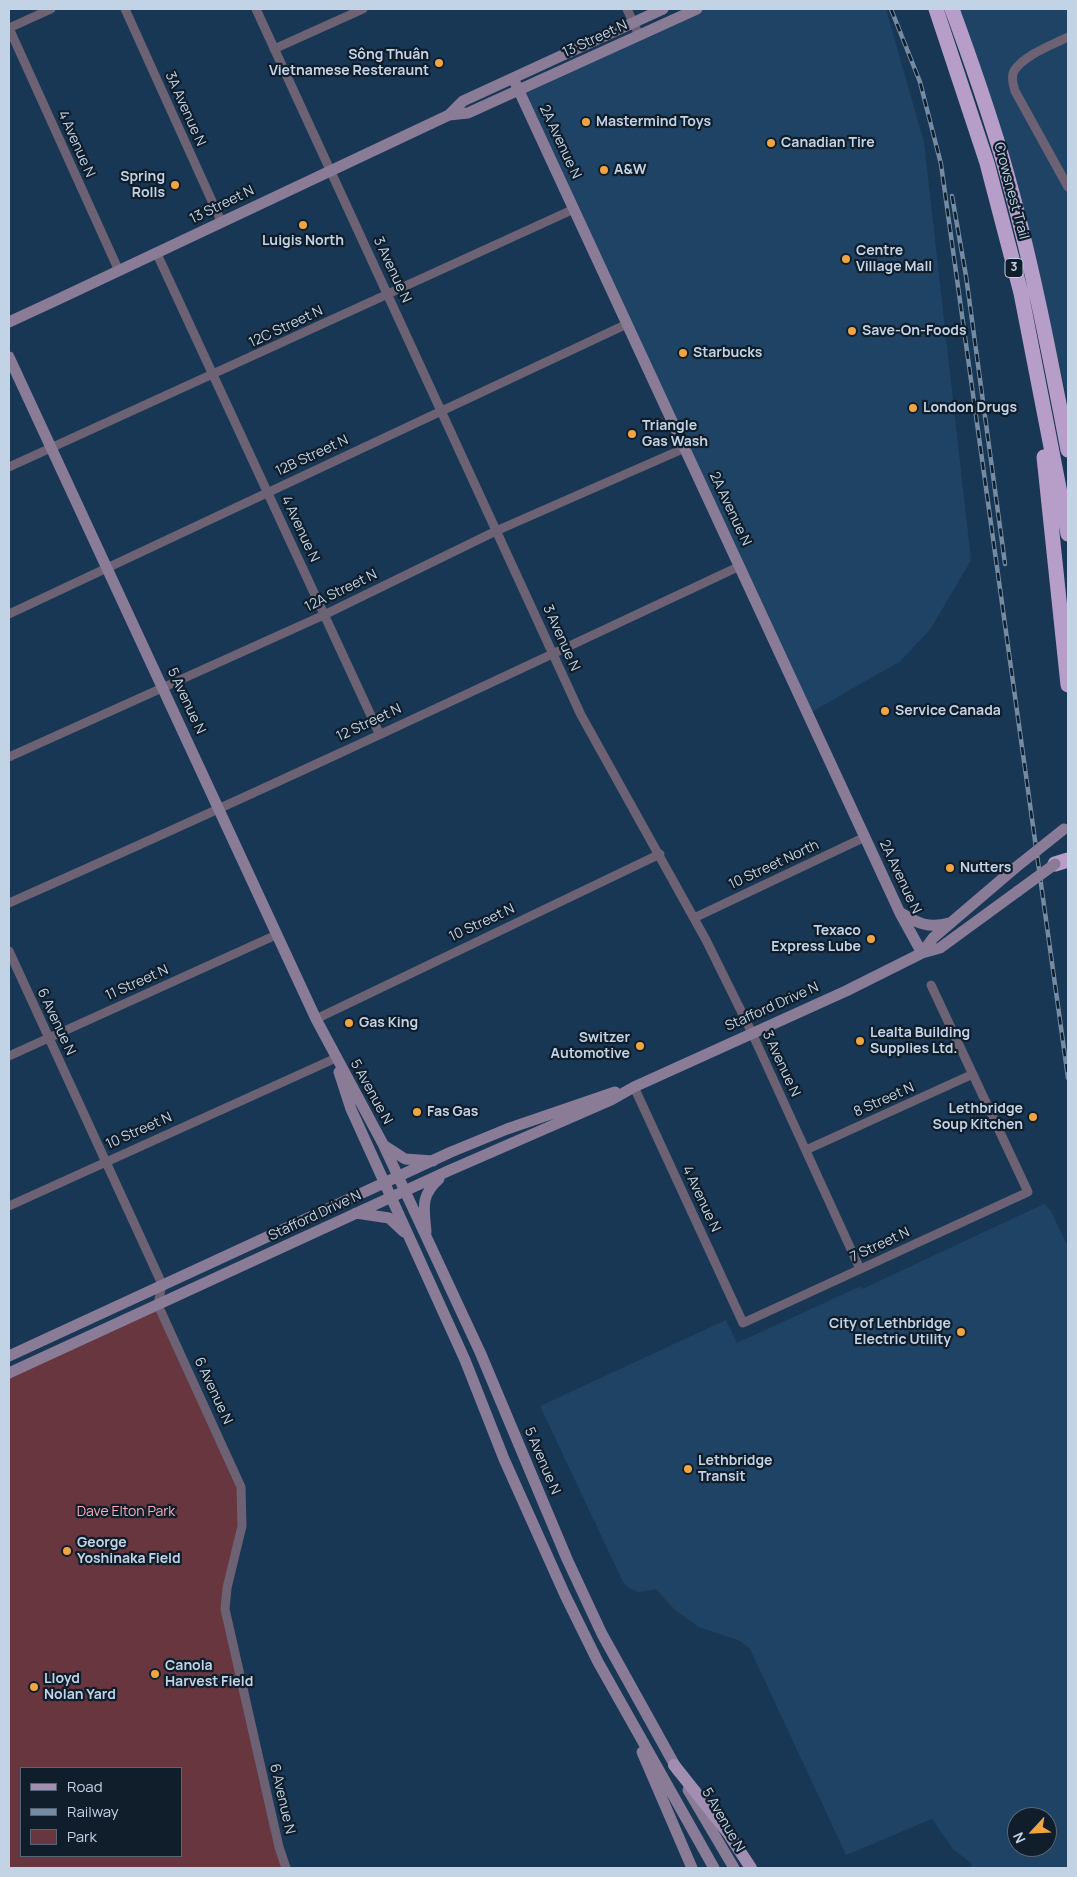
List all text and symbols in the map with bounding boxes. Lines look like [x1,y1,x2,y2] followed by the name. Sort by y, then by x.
[560,17,630,61] street label: 13 Street N
[269,47,429,80] place label: Sông Thuân Vietnamese Resteraunt
[433,57,445,69] marker: Sông Thuân Vietnamese Resteraunt
[161,69,209,149] street label: 3A Avenue N
[536,102,584,182] street label: 2A Avenue N
[54,108,98,180] street label: 4 Avenue N
[596,114,711,130] place label: Mastermind Toys
[580,116,592,128] marker: Mastermind Toys
[781,135,875,151] place label: Canadian Tire
[765,137,777,149] marker: Canadian Tire
[990,141,1032,241] street label: Crowsnest Trail
[614,162,646,178] place label: A&W
[598,164,610,176] marker: A&W
[120,169,165,202] place label: Spring Rolls
[169,179,181,191] marker: Spring Rolls
[187,182,257,228] street label: 13 Street N
[297,219,309,231] marker: Luigis North
[262,233,344,249] place label: Luigis North
[369,234,415,306] street label: 3 Avenue N
[856,243,932,276] place label: Centre Village Mall
[840,253,852,265] marker: Centre Village Mall
[1005,258,1023,278] road number: 3
[246,303,326,351] street label: 12C Street N
[862,323,967,339] place label: Save-On-Foods
[846,325,858,337] marker: Save-On-Foods
[693,345,762,361] place label: Starbucks
[677,347,689,359] marker: Starbucks
[923,400,1017,416] place label: London Drugs
[907,402,919,414] marker: London Drugs
[642,418,708,451] place label: Triangle Gas Wash
[626,428,638,440] marker: Triangle Gas Wash
[273,432,351,480] street label: 12B Street N
[706,469,754,549] street label: 2A Avenue N
[277,493,323,565] street label: 4 Avenue N
[302,566,380,616] street label: 12A Street N
[539,602,583,674] street label: 3 Avenue N
[163,665,209,737] street label: 5 Avenue N
[334,701,404,745] street label: 12 Street N
[895,703,1001,719] place label: Service Canada
[879,705,891,717] marker: Service Canada
[726,837,822,893] street label: 10 Street North
[876,837,924,917] street label: 2A Avenue N
[960,860,1011,876] place label: Nutters
[944,862,956,874] marker: Nutters
[447,901,517,945] street label: 10 Street N
[771,923,861,956] place label: Texaco Express Lube
[865,933,877,945] marker: Texaco Express Lube
[103,962,171,1004] street label: 11 Street N
[723,979,821,1035] street label: Stafford Drive N
[33,986,79,1058] street label: 6 Avenue N
[359,1015,418,1031] place label: Gas King
[343,1017,355,1029] marker: Gas King
[870,1025,970,1058] place label: Lealta Building Supplies Ltd.
[758,1028,804,1100] street label: 3 Avenue N
[551,1030,630,1062] place label: Switzer Automotive
[854,1035,866,1047] marker: Lealta Building Supplies Ltd.
[634,1040,646,1052] marker: Switzer Automotive
[346,1057,396,1127] street label: 5 Avenue N
[851,1079,917,1121] street label: 8 Street N
[933,1101,1023,1134] place label: Lethbridge Soup Kitchen
[427,1104,478,1120] place label: Fas Gas
[411,1106,423,1118] marker: Fas Gas
[103,1109,175,1153] street label: 10 Street N
[1027,1111,1039,1123] marker: Lethbridge Soup Kitchen
[678,1163,724,1235] street label: 4 Avenue N
[266,1187,364,1245] street label: Stafford Drive N
[848,1224,912,1266] street label: 7 Street N
[829,1316,951,1348] place label: City of Lethbridge Electric Utility
[955,1326,967,1338] marker: City of Lethbridge Electric Utility
[190,1355,236,1427] street label: 6 Avenue N
[520,1425,564,1497] street label: 5 Avenue N
[698,1453,773,1485] place label: Lethbridge Transit
[682,1463,694,1475] marker: Lethbridge Transit
[77,1504,175,1520] park label: Dave Elton Park
[77,1535,181,1568] place label: George Yoshinaka Field
[61,1545,73,1557] marker: George Yoshinaka Field
[165,1658,253,1690] place label: Canola Harvest Field
[149,1668,161,1680] marker: Canola Harvest Field
[44,1671,116,1704] place label: Lloyd Nolan Yard
[28,1681,40,1693] marker: Lloyd Nolan Yard
[266,1762,298,1836] street label: 6 Avenue N
[20,1767,182,1857] legend
[67,1776,103,1797] text: Road
[698,1785,748,1855] street label: 5 Avenue N
[67,1801,119,1822] text: Railway
[1007,1807,1057,1857] north arrow
[67,1826,97,1847] text: Park
[1008,1830,1030,1847] text: N

